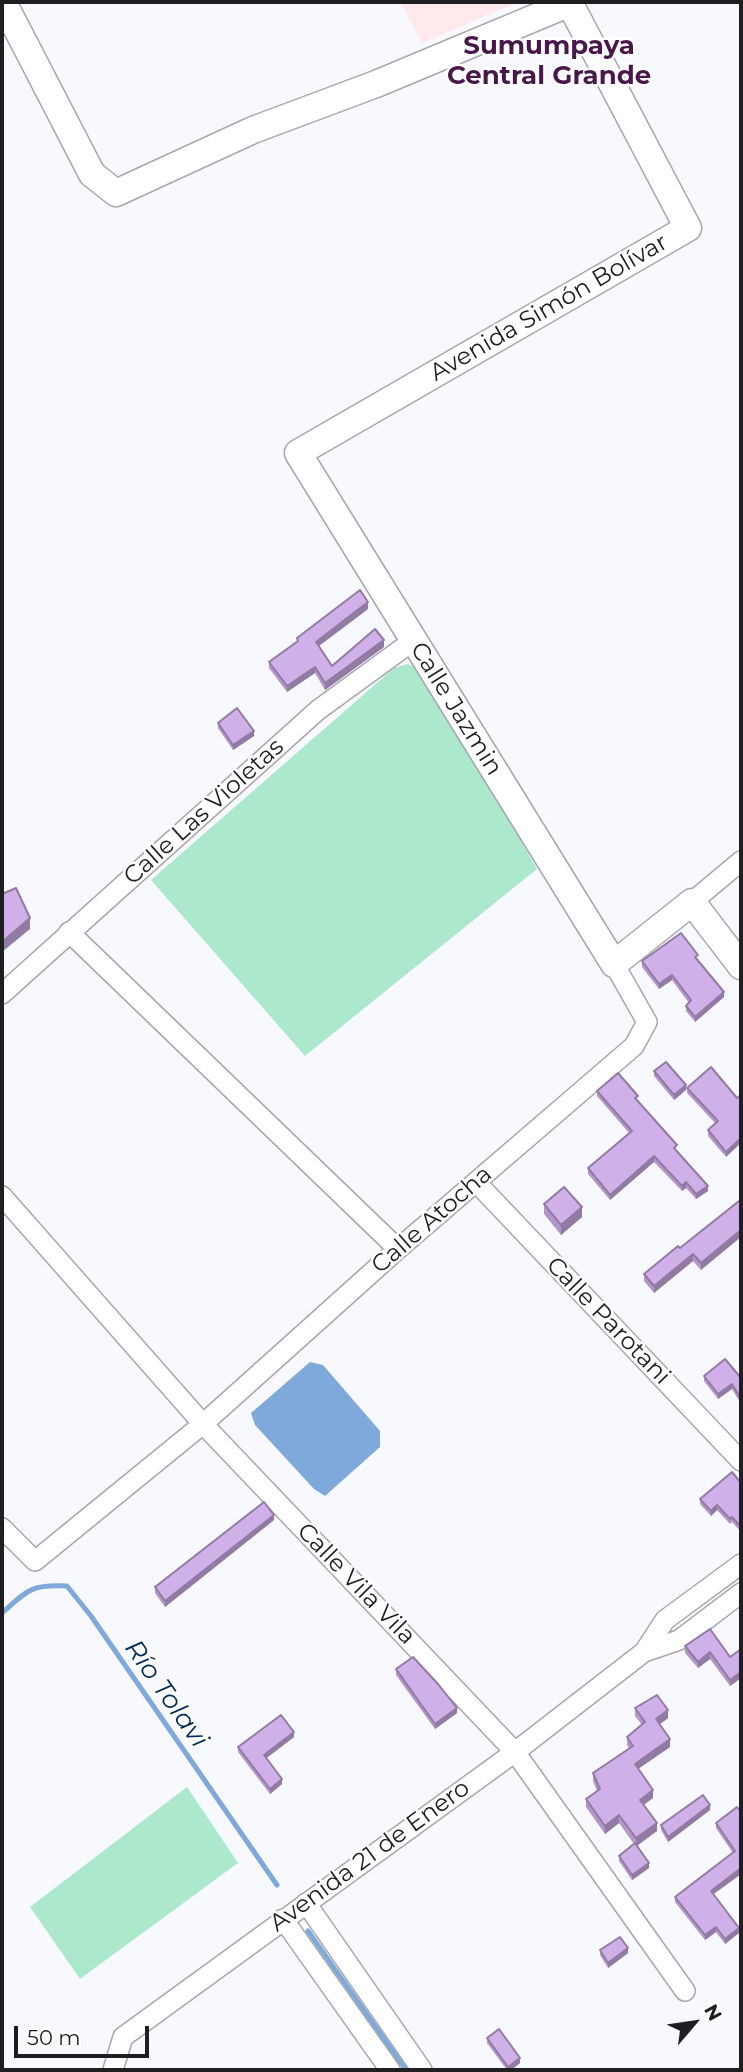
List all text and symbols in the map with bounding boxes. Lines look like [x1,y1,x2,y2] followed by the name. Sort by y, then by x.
[447,30,651,92] district label: Sumumpaya Central Grande
[425,228,673,388] street label: Avenida Simón Bolívar
[404,637,508,781] street label: Calle Jazmin
[118,733,290,891] street label: Calle Las Violetas
[366,1160,498,1280] street label: Calle Atocha
[540,1251,676,1391] street label: Calle Parotani
[291,1517,421,1651] street label: Calle Vila Vila
[118,1634,214,1754] water label: Río Tolavi
[264,1774,476,1938] street label: Avenida 21 de Enero
[659,1988,729,2058] north arrow
[699,2000,727,2025] text: N
[18,2012,152,2056] scale bar
[27,2025,81,2050] text: 50 m

